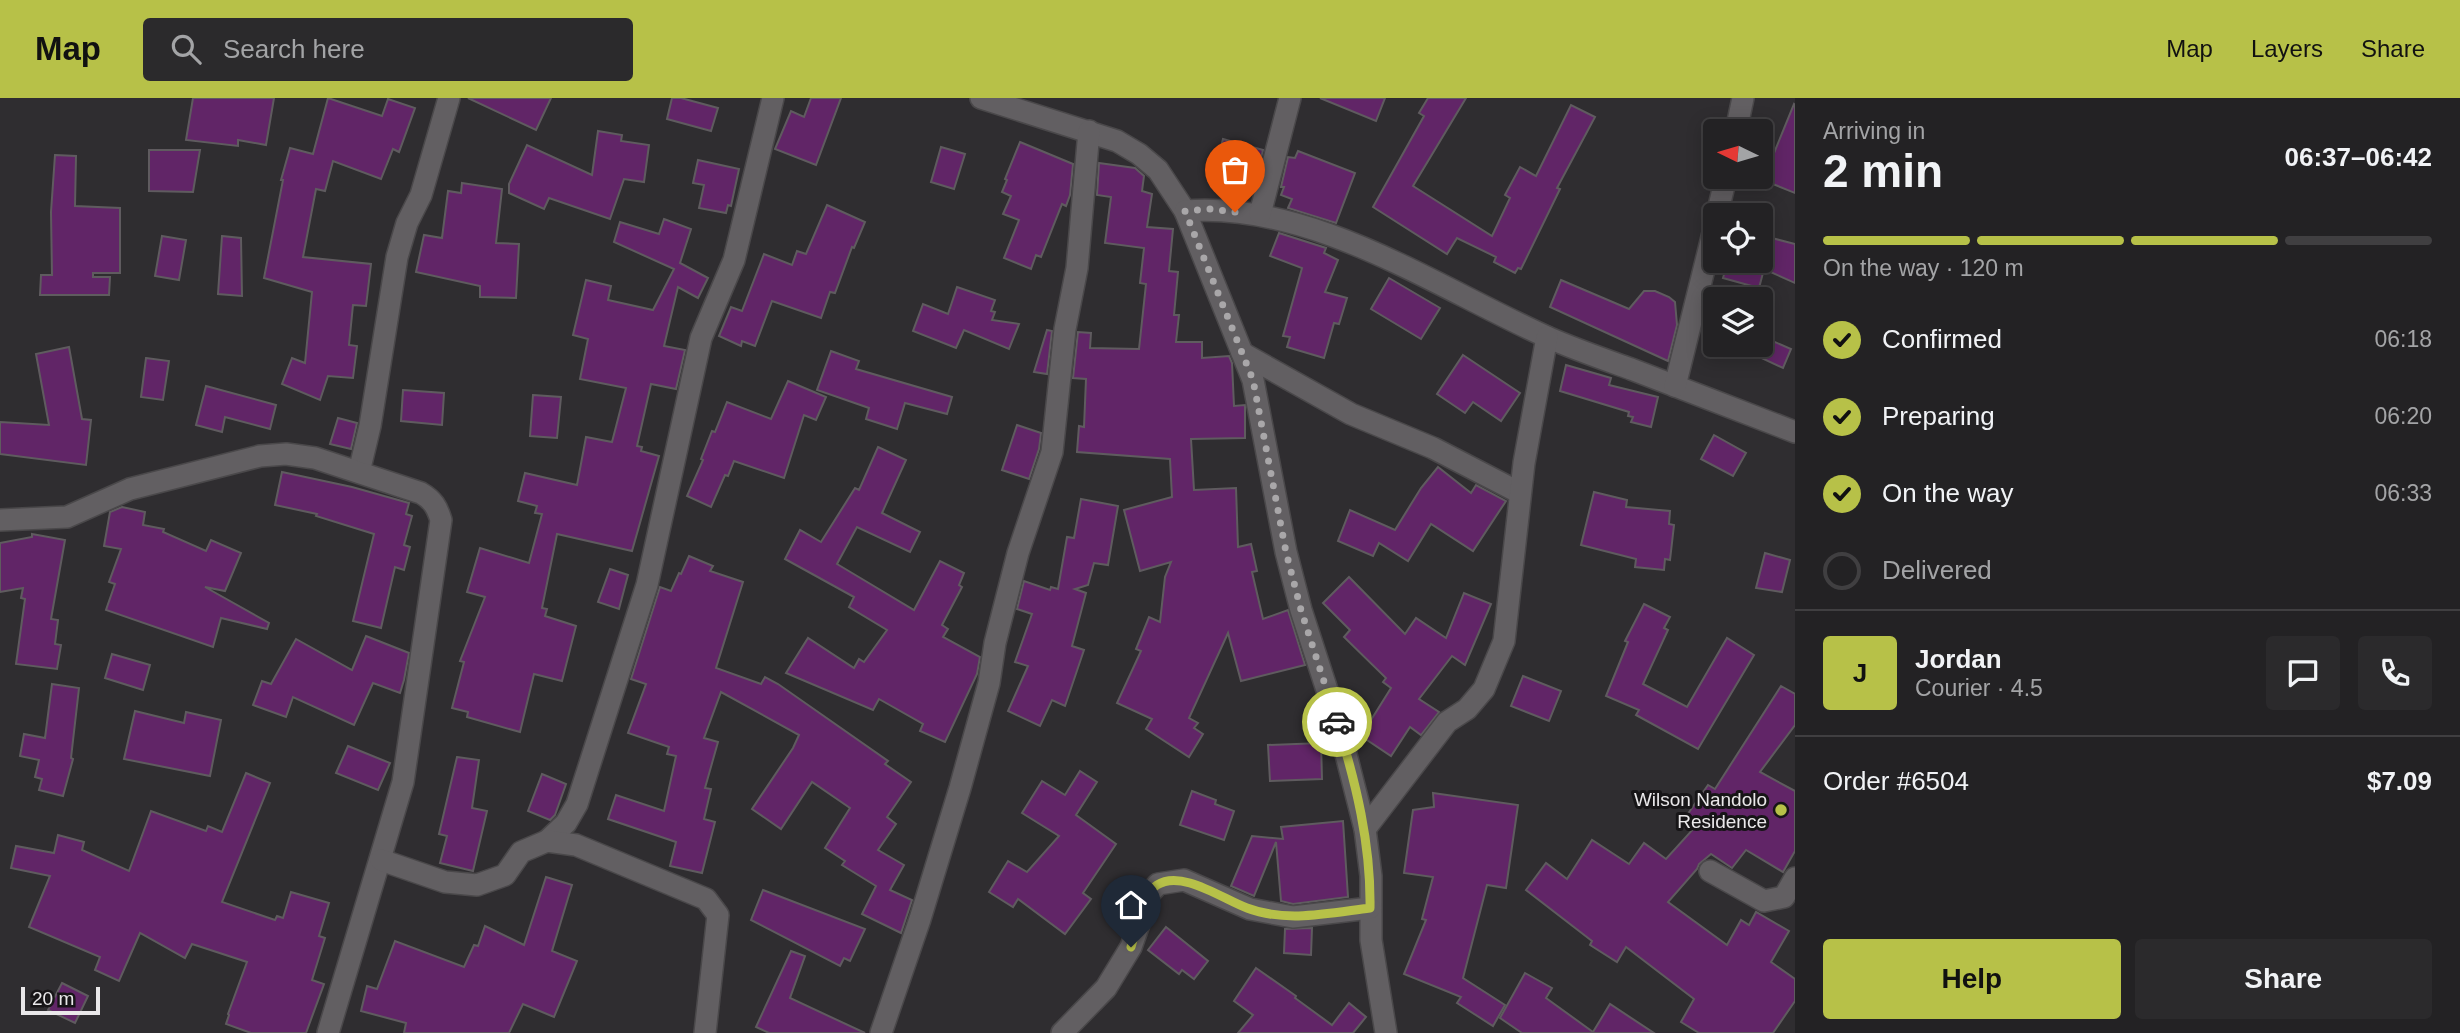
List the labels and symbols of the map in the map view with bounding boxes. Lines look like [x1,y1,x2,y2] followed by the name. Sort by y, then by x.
[1703,119,1773,189] north arrow
[1205,140,1265,212] pin
[1302,687,1372,757] courier
[1634,789,1767,832] place label: Wilson Nandolo Residence
[1773,802,1789,818] marker: Wilson Nandolo Residence
[1101,875,1161,947] pin
[21,984,100,1016] scale bar

